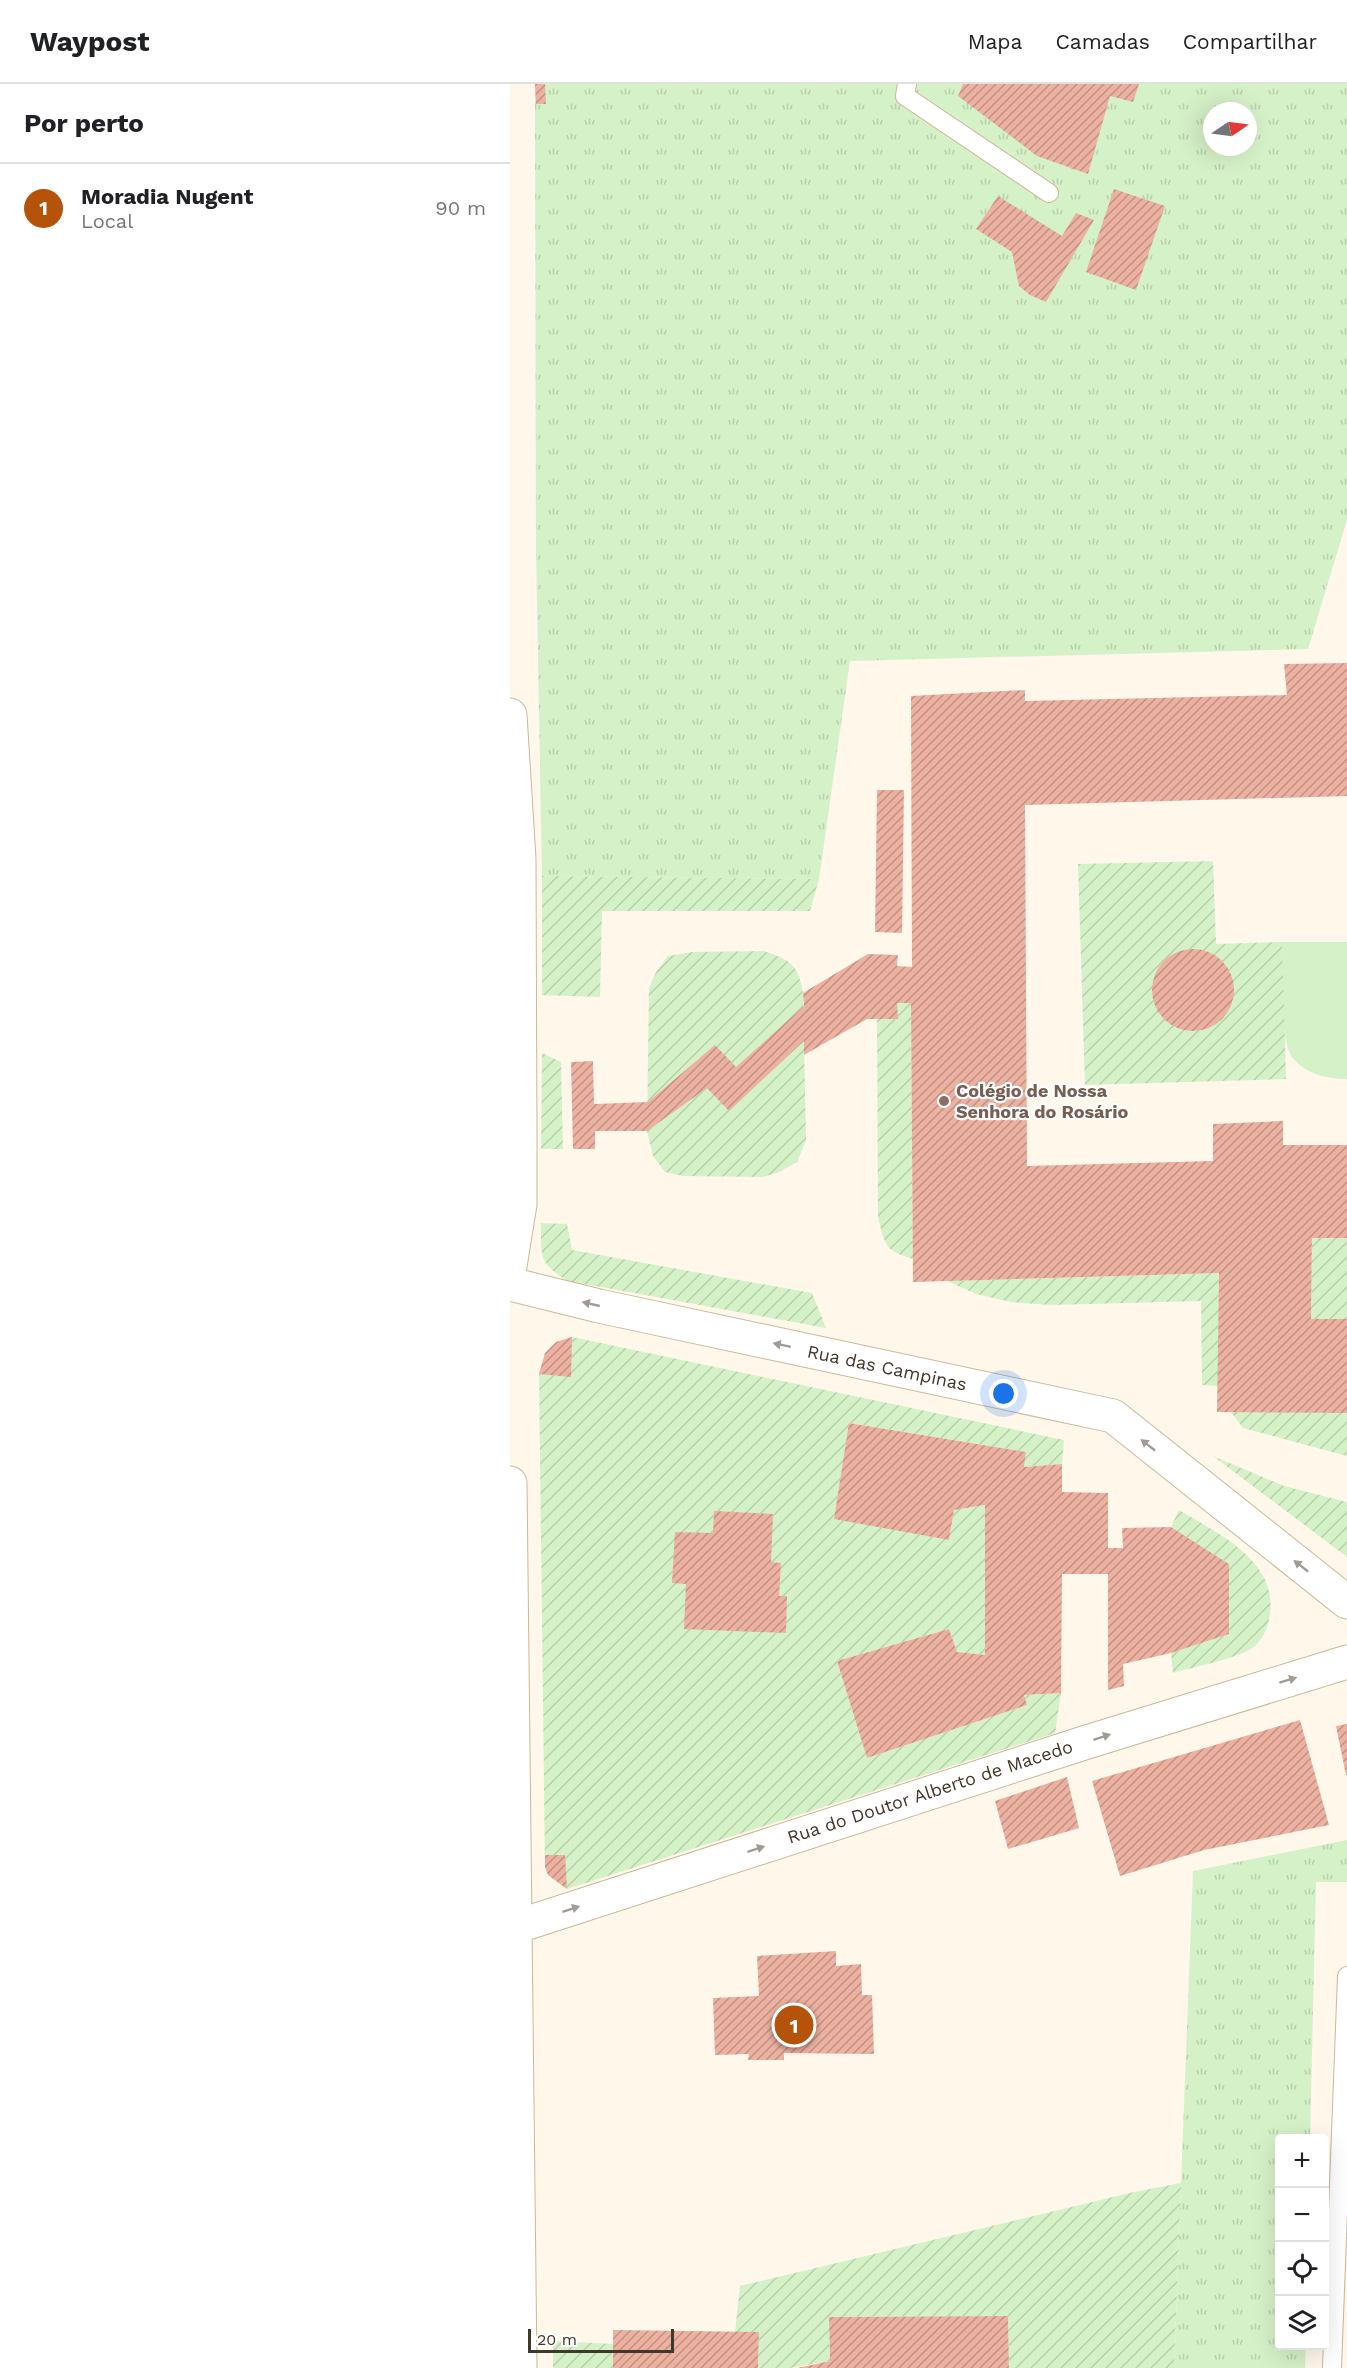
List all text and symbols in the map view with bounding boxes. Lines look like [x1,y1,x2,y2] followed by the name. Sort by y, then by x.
[30,25,149,58] text: Waypost
[968,29,1022,54] text: Mapa
[1055,29,1150,54] text: Camadas
[1183,29,1317,54] text: Compartilhar
[1203,102,1257,156] north arrow
[24,108,144,138] text: Por perto
[81,184,253,209] text: Moradia Nugent
[39,196,48,220] text: 1
[435,196,486,220] text: 90 m
[81,209,133,233] text: Local
[956,1080,1128,1122] place label: Colégio de Nossa Senhora do Rosário
[937,1094,951,1108] marker: Colégio de Nossa Senhora do Rosário
[582,1299,601,1308] one-way arrow
[772,1340,791,1349] one-way arrow
[805,1340,969,1395] street label: Rua das Campinas
[989,1379,1018,1408] your location
[1141,1439,1156,1451] one-way arrow
[1293,1559,1309,1572] one-way arrow
[1279,1675,1297,1684] one-way arrow
[1093,1732,1111,1741] one-way arrow
[785,1735,1075,1848] street label: Rua do Doutor Alberto de Macedo
[747,1844,765,1853] one-way arrow
[562,1904,580,1913] one-way arrow
[774,2002,814,2048] pin: 1
[1275,2134,1329,2350] map controls
[1275,2134,1329,2188] button: +
[1275,2188,1329,2242] button: −
[1275,2242,1329,2296] button: locate
[1275,2296,1329,2350] button: layers
[528,2326,674,2354] scale bar
[537,2330,577,2349] text: 20 m

